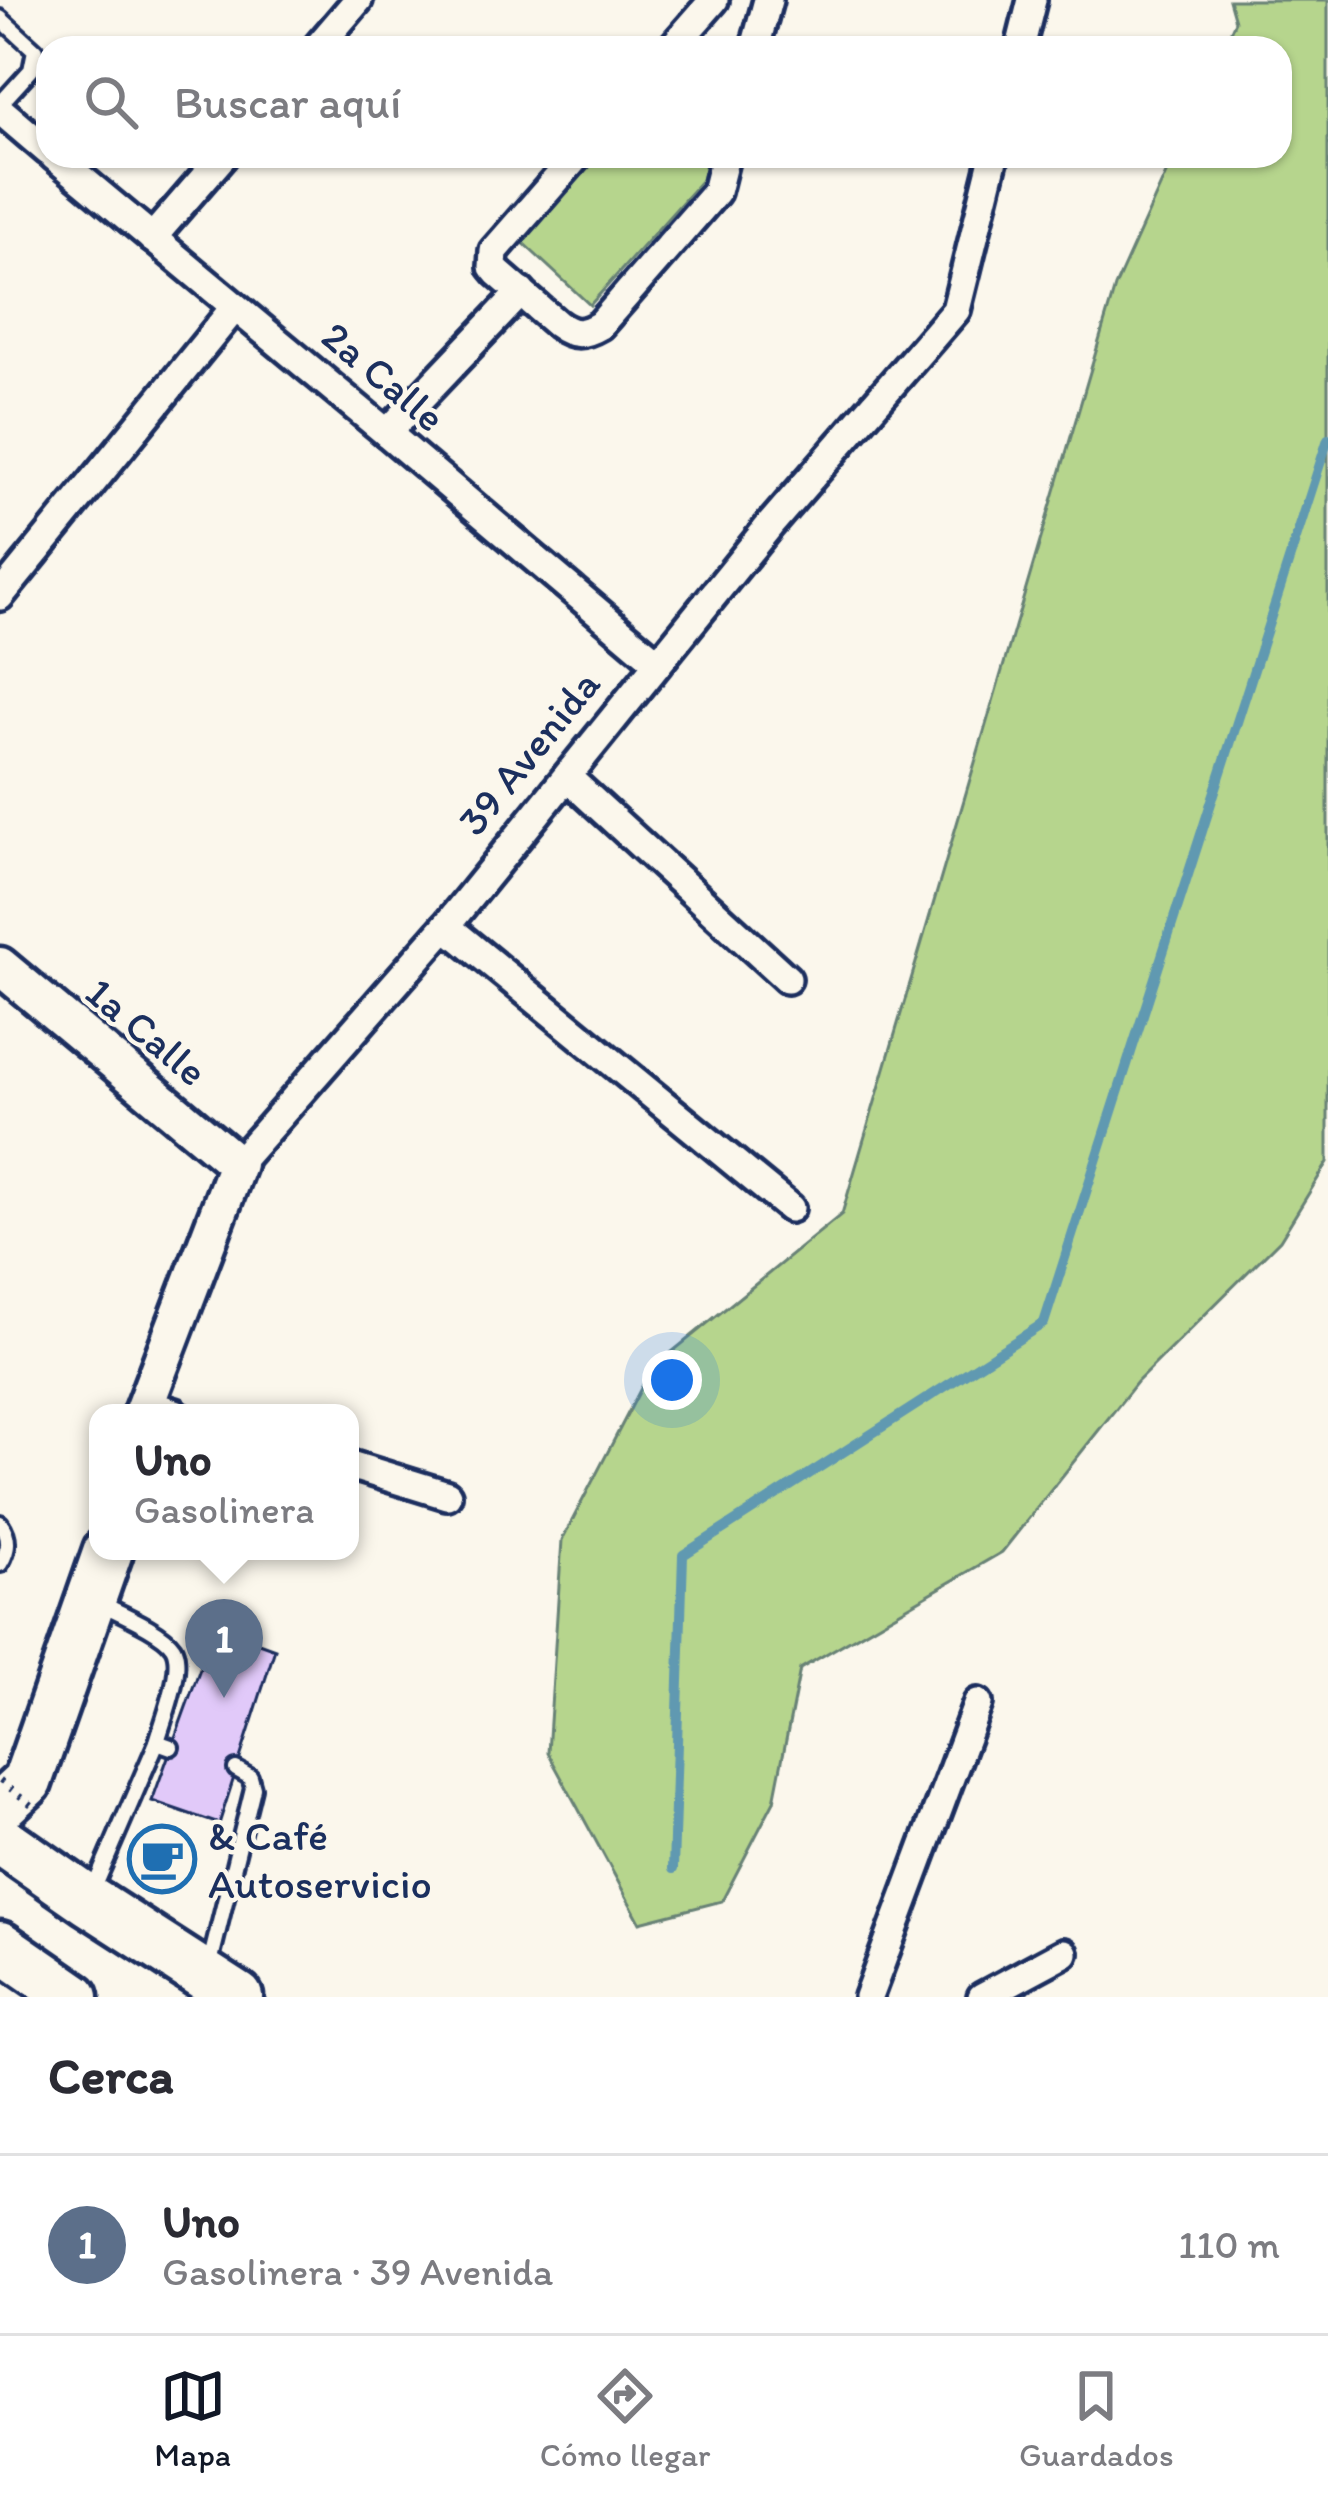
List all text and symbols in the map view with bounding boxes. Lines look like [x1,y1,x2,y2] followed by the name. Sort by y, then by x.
[36,36,1292,168] search box
[78,69,144,135] icon: search
[174,75,401,129] text: Buscar aquí
[312,310,456,443] street label: 2a Calle
[446,659,611,845] street label: 39 Avenida
[76,966,218,1097] street label: 1a Calle
[642,1350,702,1410] your location
[89,1404,359,1560] popup
[134,1432,212,1486] text: Uno
[134,1486,314,1533] text: Gasolinera
[185,1599,263,1698] pin: 1
[208,1810,432,1909] place label: & Café Autoservicio
[127,1824,197,1894] cafe icon: & Café Autoservicio
[48,2045,174,2106] text: Cerca
[162,2194,240,2248] text: Uno
[78,2221,96,2268] text: 1
[1178,2221,1280,2268] text: 110 m
[162,2248,553,2295] text: Gasolinera · 39 Avenida
[154,2363,231,2474] tab: Mapa
[540,2363,711,2474] tab: Cómo llegar
[1019,2363,1174,2474] tab: Guardados

